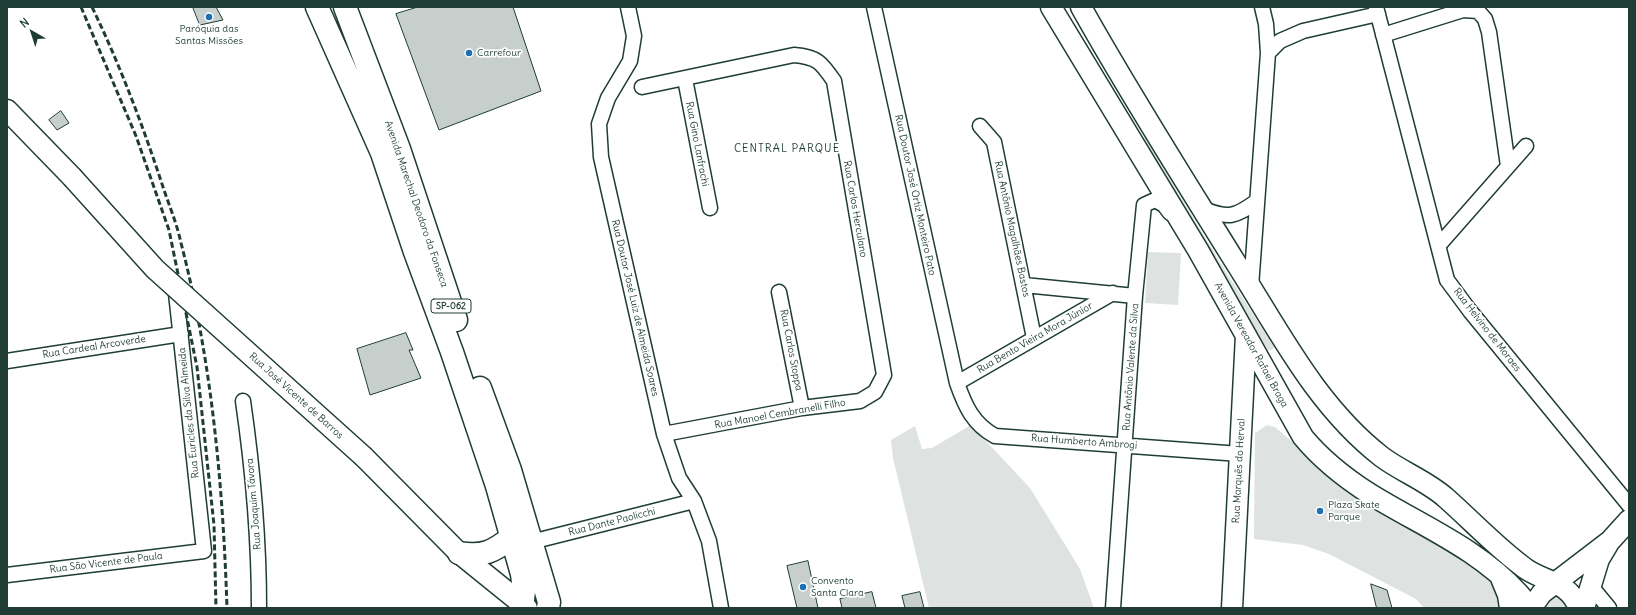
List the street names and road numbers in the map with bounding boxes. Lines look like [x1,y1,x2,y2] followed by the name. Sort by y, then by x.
[683,101,711,187] street label: Rua Gino Lanfrachi
[892,113,938,277] street label: Rua Doutor José Ortiz Monteiro Pato
[382,119,450,289] street label: Avenida Marechal Deodoro da Fonseca
[841,160,869,258] street label: Rua Carlos Herculano
[992,160,1032,298] street label: Rua Antônio Magalhães Bastos
[609,218,661,398] street label: Rua Doutor José Luiz de Almeida Soares
[1212,280,1290,410] street label: Avenida Vereador Rafael Braga
[1451,286,1523,374] street label: Rua Helvino de Moraes
[431,299,471,313] road number: SP-062
[975,300,1095,376] street label: Rua Bento Vieira Mora Júnior
[1121,303,1141,431] street label: Rua Antônio Valente da Silva
[777,308,805,392] street label: Rua Carlos Stoppa
[42,333,146,361] street label: Rua Cardeal Arcoverde
[176,347,202,479] street label: Rua Euricles da Silva Almeida
[246,350,346,442] street label: Rua José Vicente de Barros
[714,397,846,431] street label: Rua Manoel Cembranelli Filho
[1230,418,1248,524] street label: Rua Marquês do Herval
[1030,432,1138,452] street label: Rua Humberto Ambrogi
[244,458,264,550] street label: Rua Joaquim Távora
[567,505,657,539] street label: Rua Dante Paolicchi
[49,550,163,576] street label: Rua São Vicente de Paula

